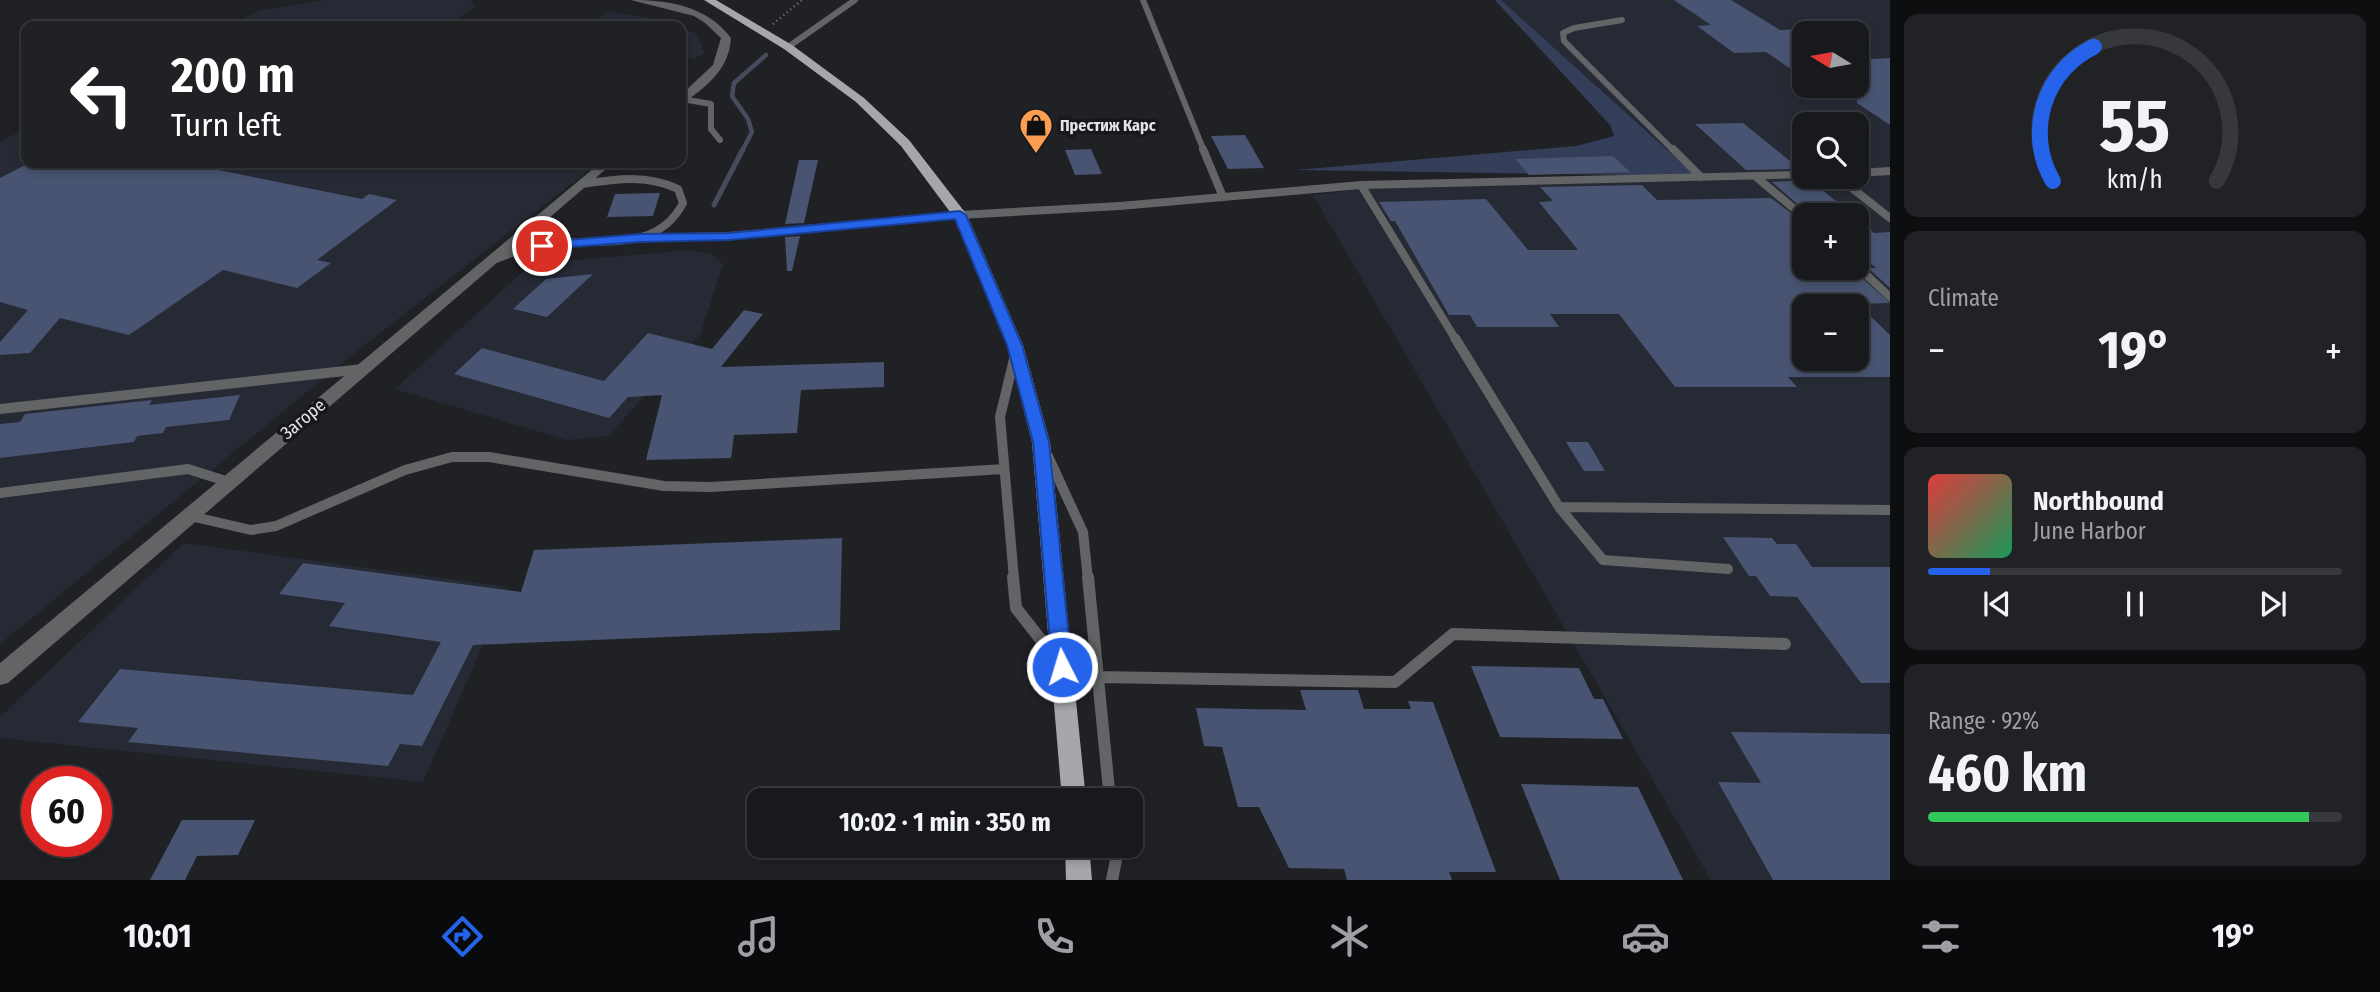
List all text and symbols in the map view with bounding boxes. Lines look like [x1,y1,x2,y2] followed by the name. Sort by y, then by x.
[1792,21,1869,98] north arrow
[1792,21,1869,371] map controls
[171,46,295,105] text: 200 m
[56,49,147,140] icon: left
[2099,84,2171,171] text: 55
[171,106,281,144] text: Turn left
[1017,106,1055,155] shop icon: Престиж Карс
[1792,112,1869,189] button: search
[1060,116,1156,135] place label: Престиж Карс
[2107,165,2163,195] text: km/h
[1792,203,1869,280] button: +
[512,216,572,276] pin
[523,227,561,265] icon: arrive
[1928,284,1999,312] text: Climate
[1792,294,1869,371] button: −
[2098,319,2172,382] text: 19°
[1928,328,1945,374] text: −
[2325,328,2342,374] text: +
[276,394,330,444] street label: Загоре
[2033,486,2164,517] text: Northbound
[2033,517,2146,545] text: June Harbor
[1978,585,2016,623] icon: previous
[2116,585,2154,623] icon: pause
[2254,585,2292,623] icon: next
[1025,630,1099,704] position arrow
[1928,707,2039,735] text: Range · 92%
[1928,742,2087,805] text: 460 km
[21,766,112,857] speed limit sign: 60
[839,807,1051,838] text: 10:02 · 1 min · 350 m
[438,912,487,961] icon: directions
[734,912,783,961] icon: music
[1030,912,1079,961] icon: phone
[1325,912,1374,961] icon: climate
[1621,912,1670,961] icon: car
[1916,912,1965,961] icon: filters
[123,917,192,955] text: 10:01
[2212,917,2257,955] text: 19°

